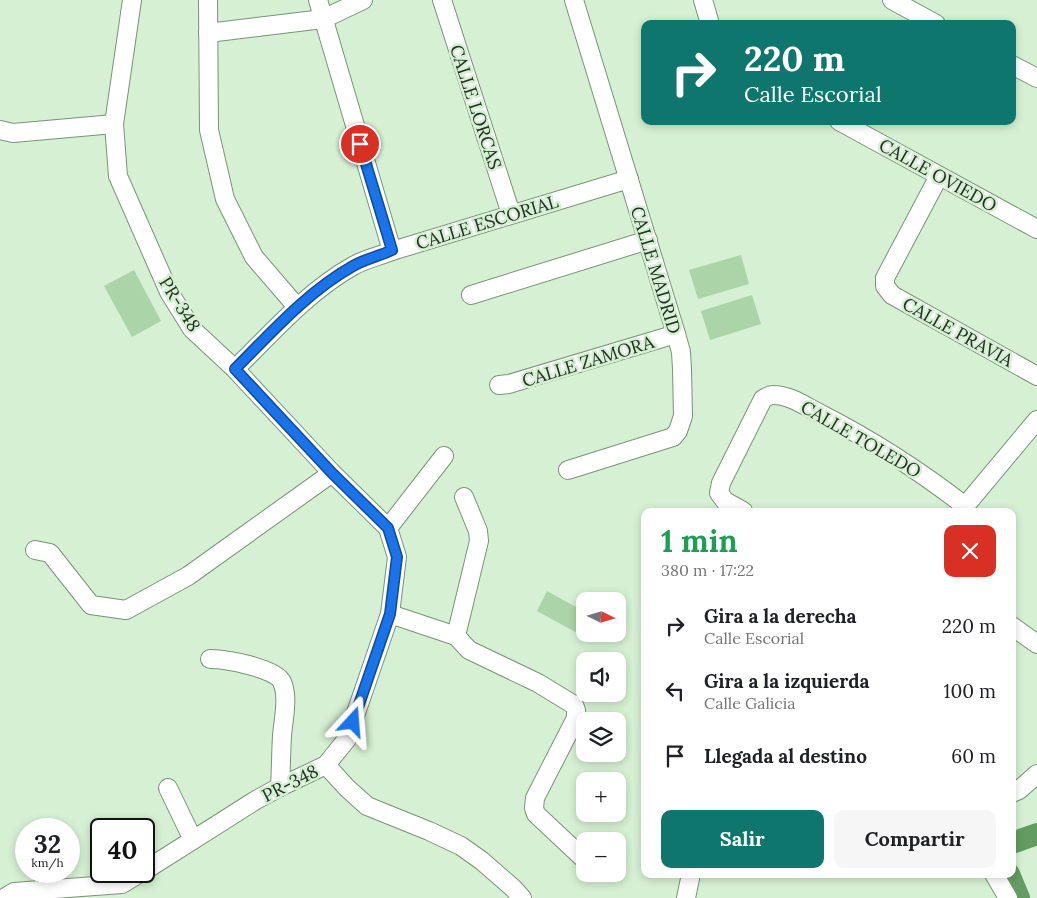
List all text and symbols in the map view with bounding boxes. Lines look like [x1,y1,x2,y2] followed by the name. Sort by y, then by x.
[744,36,845,81] text: 220 m
[661,40,726,105] icon: right
[445,42,507,172] street label: CALLE LORCAS
[744,80,882,108] text: Calle Escorial
[339,123,381,165] pin
[346,130,374,158] icon: arrive
[875,133,1001,217] street label: CALLE OVIEDO
[413,189,561,255] street label: CALLE ESCORIAL
[626,203,686,337] street label: CALLE MADRID
[154,272,206,336] street label: PR-348
[899,292,1018,372] street label: CALLE PRAVIA
[519,330,657,392] street label: CALLE ZAMORA
[797,395,925,483] street label: CALLE TOLEDO
[661,522,738,560] text: 1 min
[944,525,996,577] button: close
[661,560,754,580] text: 380 m · 17:22
[576,592,626,642] north arrow
[576,592,626,882] map controls
[704,604,857,628] text: Gira a la derecha
[661,612,689,640] icon: right
[942,614,996,638] text: 220 m
[704,628,804,648] text: Calle Escorial
[576,652,626,702] button: sound
[704,669,870,693] text: Gira a la izquierda
[661,677,689,705] icon: left
[944,679,996,703] text: 100 m
[704,693,796,713] text: Calle Galicia
[326,695,378,747] position arrow
[576,712,626,762] button: layers
[661,742,689,770] icon: arrive
[704,744,867,768] text: Llegada al destino
[951,744,996,768] text: 60 m
[258,759,322,807] street label: PR-348
[576,772,626,822] button: +
[661,810,824,868] button: Salir
[834,810,996,868] button: Compartir
[90,818,155,883] speed limit sign: 40
[34,828,61,860] text: 32
[576,832,626,882] button: −
[31,855,64,870] text: km/h

